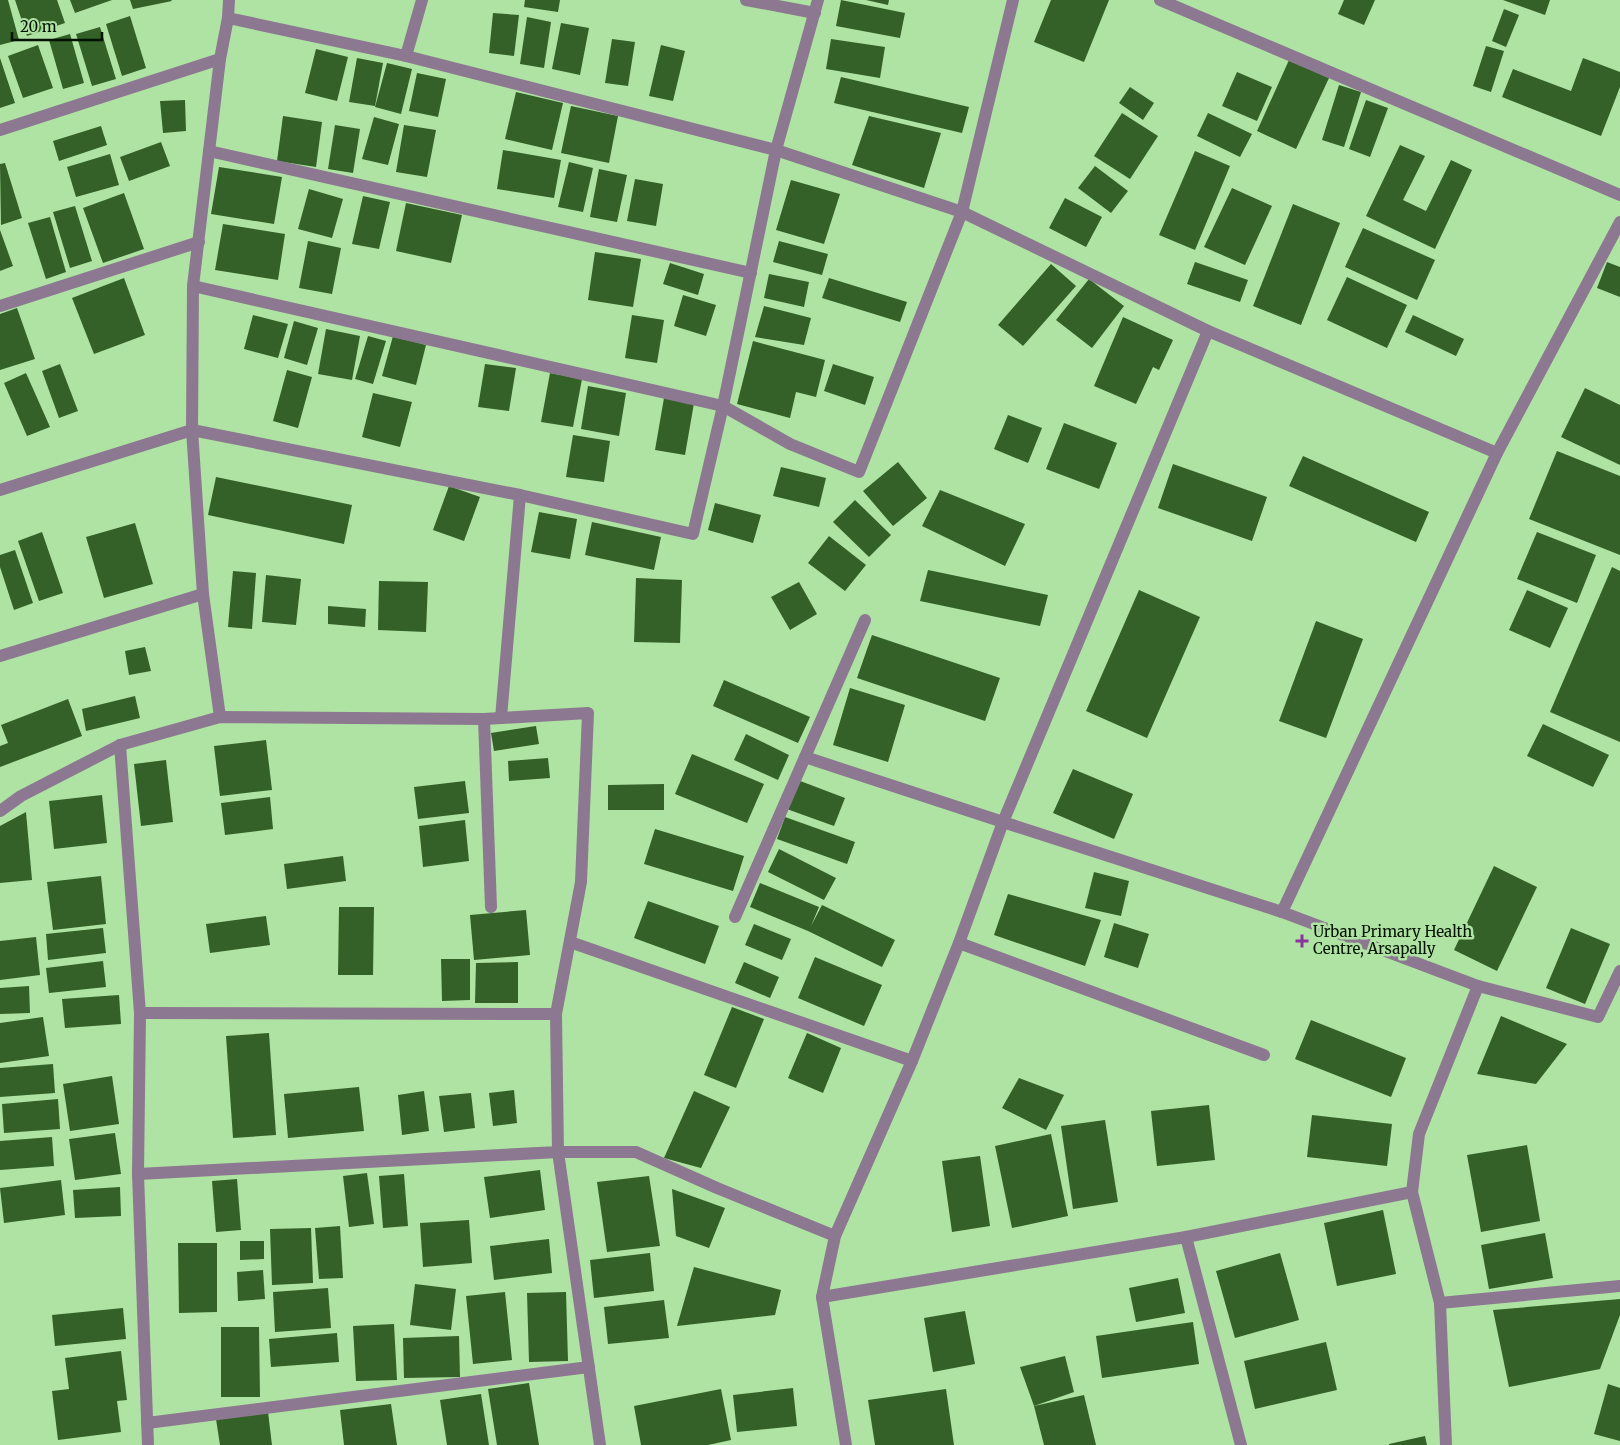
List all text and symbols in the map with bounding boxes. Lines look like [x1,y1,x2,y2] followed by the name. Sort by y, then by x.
[12,10,102,42] scale bar
[20,17,57,36] text: 20 m
[1313,922,1472,958] place label: Urban Primary Health Centre, Arsapally
[1295,934,1309,948] marker: Urban Primary Health Centre, Arsapally

